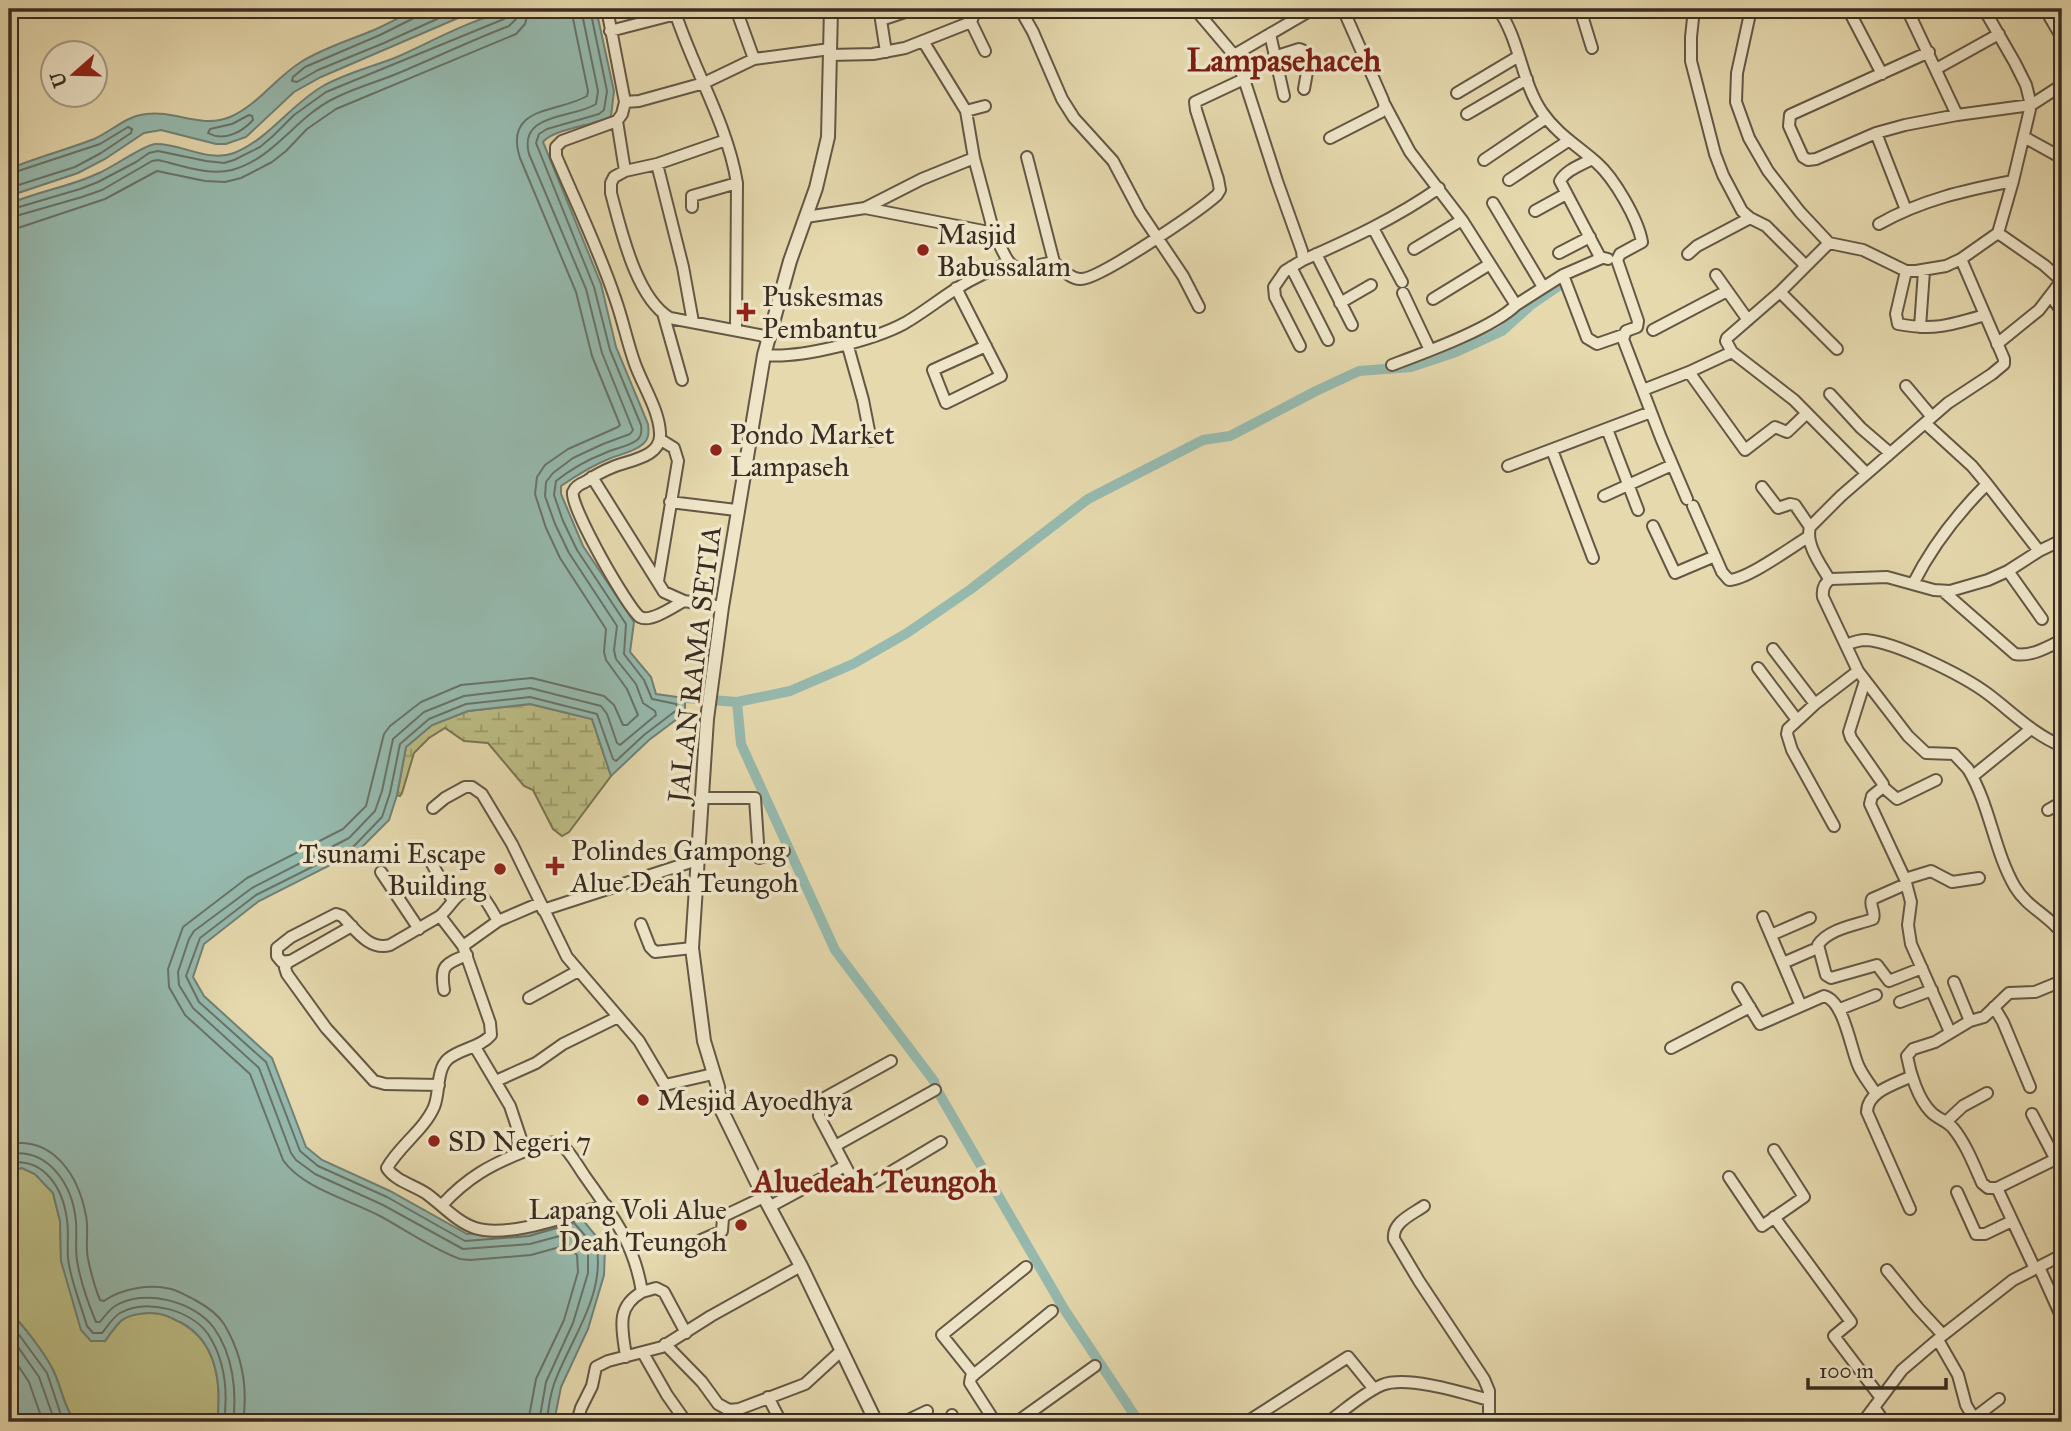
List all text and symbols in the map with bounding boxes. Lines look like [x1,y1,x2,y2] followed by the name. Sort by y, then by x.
[38,38,108,108] north arrow
[1187,41,1381,80] district label: Lampasehaceh
[45,68,72,91] text: U
[937,217,1071,284] place label: Masjid Babussalam
[915,242,931,258] marker: Masjid Babussalam
[762,279,883,346] place label: Puskesmas Pembantu
[736,302,756,322] marker: Puskesmas Pembantu
[730,417,895,484] place label: Pondo Market Lampaseh
[708,442,724,458] marker: Pondo Market Lampaseh
[660,524,729,807] street label: JALAN RAMA SETIA
[570,833,799,900] place label: Polindes Gampong Alue Deah Teungoh
[299,836,487,903] place label: Tsunami Escape Building
[545,856,565,876] marker: Polindes Gampong Alue Deah Teungoh
[492,861,508,877] marker: Tsunami Escape Building
[657,1083,853,1118] place label: Mesjid Ayoedhya
[635,1092,651,1108] marker: Mesjid Ayoedhya
[448,1124,591,1159] place label: SD Negeri 7
[426,1133,442,1149] marker: SD Negeri 7
[751,1162,997,1201] district label: Aluedeah Teungoh
[529,1192,727,1259] place label: Lapang Voli Alue Deah Teungoh
[733,1217,749,1233] marker: Lapang Voli Alue Deah Teungoh
[1808,1347,1947,1391] scale bar
[1819,1358,1874,1384] text: 100 m

